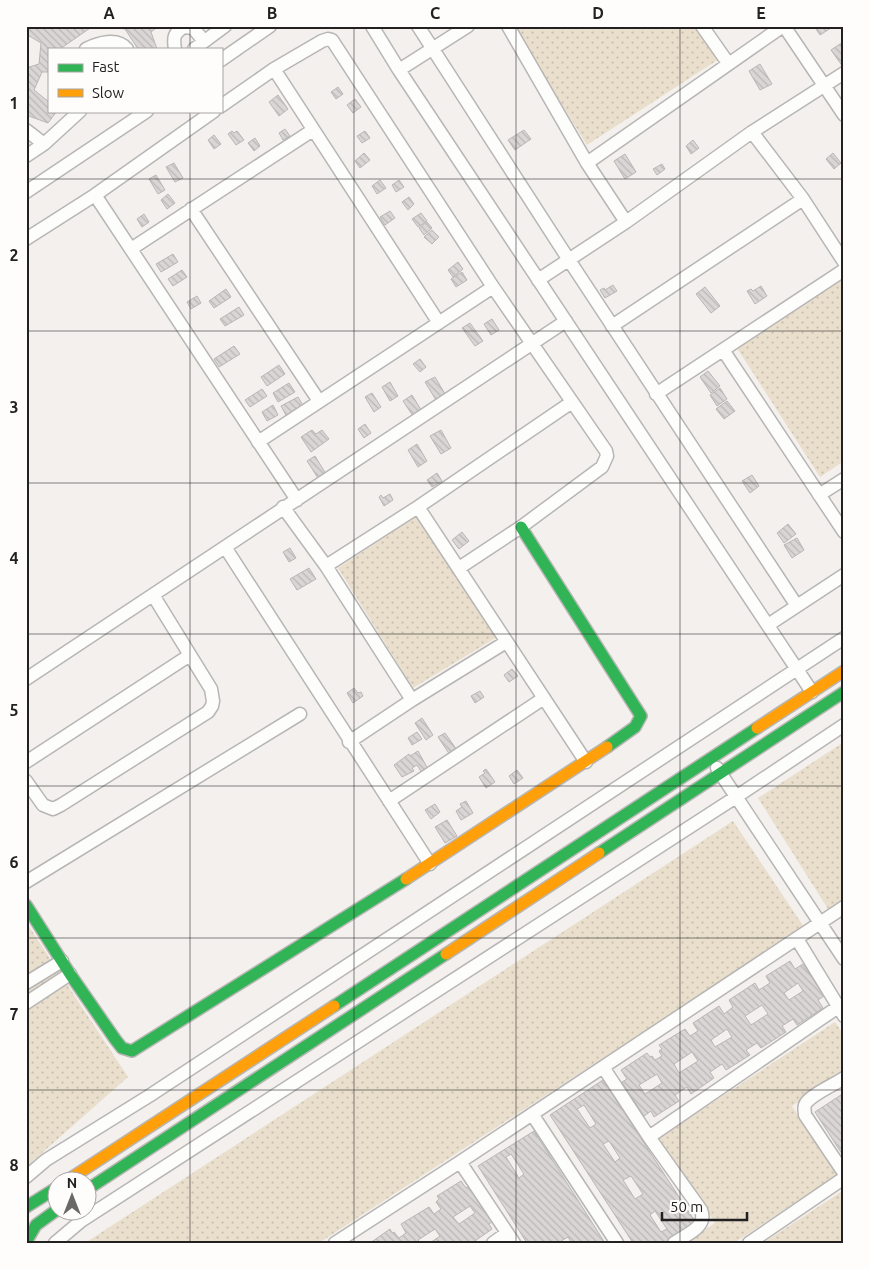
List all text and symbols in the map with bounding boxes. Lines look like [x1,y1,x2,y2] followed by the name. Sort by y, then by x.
[103,4,115,22] text: A
[267,4,277,22] text: B
[430,4,440,22] text: C
[592,4,604,22] text: D
[756,4,766,22] text: E
[48,48,222,112] legend
[92,58,120,75] text: Fast
[92,84,125,101] text: Slow
[9,94,19,112] text: 1
[9,246,19,264] text: 2
[9,398,19,416] text: 3
[9,549,19,567] text: 4
[9,701,19,719] text: 5
[9,853,19,871] text: 6
[9,1005,19,1023] text: 7
[9,1156,19,1174] text: 8
[48,1172,98,1222] north arrow
[67,1175,77,1191] text: N
[662,1189,748,1221] scale bar
[670,1198,703,1215] text: 50 m

